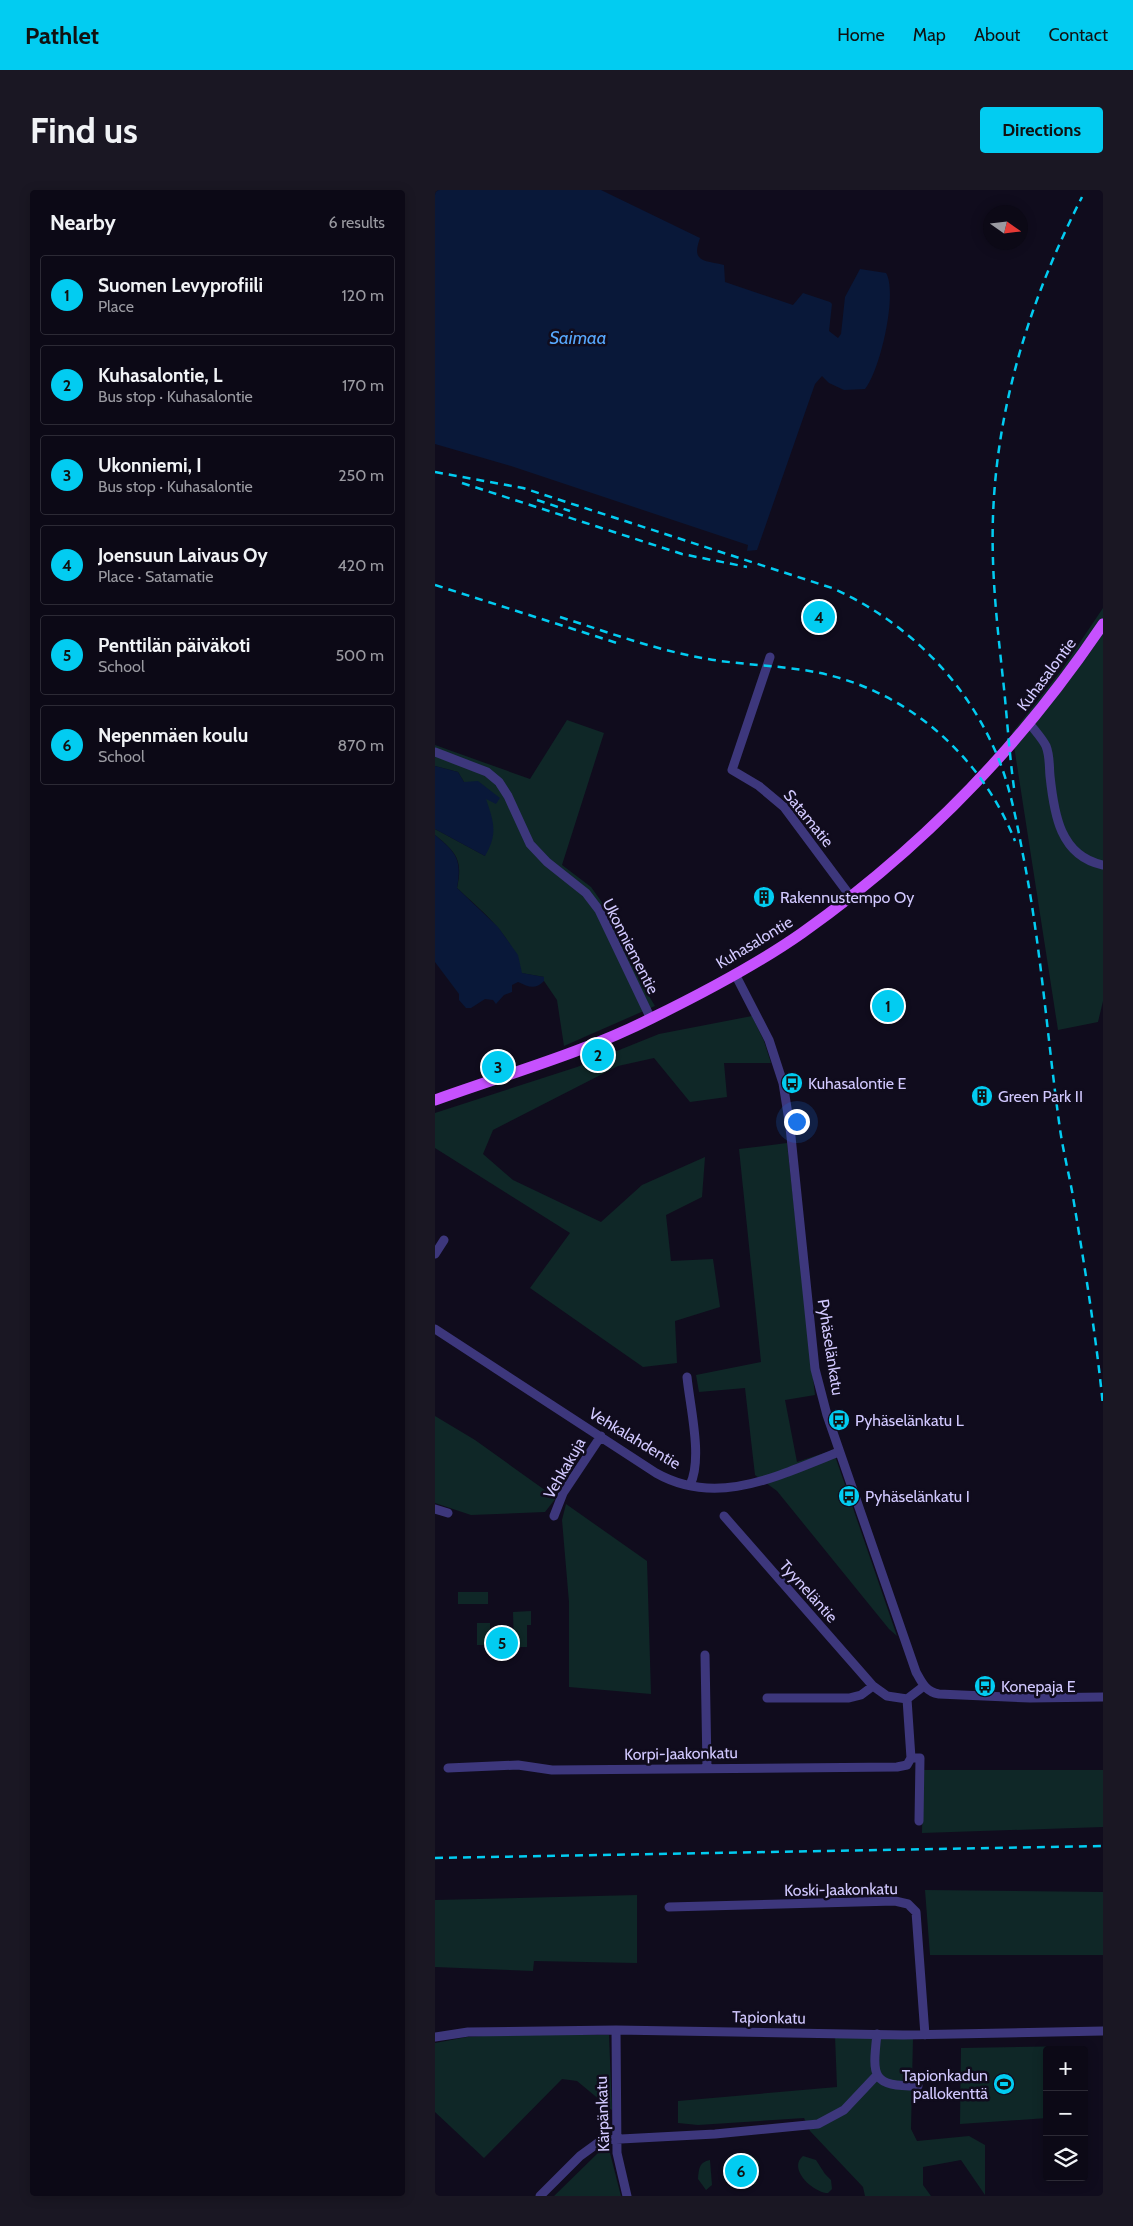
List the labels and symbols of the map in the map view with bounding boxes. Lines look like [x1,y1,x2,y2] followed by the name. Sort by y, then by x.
[983,205,1028,250] north arrow
[549,327,607,349] water label: Saimaa
[803,598,835,636] pin: 4
[1013,634,1080,714] street label: Kuhasalontie
[780,786,838,851] street label: Satamatie
[752,885,776,909] building icon: Rakennustempo Oy
[780,888,914,907] place label: Rakennustempo Oy
[598,895,663,997] street label: Ukonniementie
[713,912,796,973] street label: Kuhasalontie
[872,987,904,1025] pin: 1
[582,1036,614,1074] pin: 2
[482,1048,514,1086] pin: 3
[780,1071,804,1095] bus stop icon: Kuhasalontie E
[808,1074,907,1093] place label: Kuhasalontie E
[970,1084,994,1108] building icon: Green Park II
[998,1087,1083,1106] place label: Green Park II
[784,1109,810,1135] your location
[814,1298,847,1397] street label: Pyhäselänkatu
[586,1404,684,1473] street label: Vehkalahdentie
[827,1408,851,1432] bus stop icon: Pyhäselänkatu L
[855,1411,964,1430] place label: Pyhäselänkatu L
[539,1434,590,1502] street label: Vehkakuja
[837,1484,861,1508] bus stop icon: Pyhäselänkatu I
[865,1487,970,1506] place label: Pyhäselänkatu I
[776,1556,842,1627] street label: Tyyneläntie
[486,1624,518,1662] pin: 5
[973,1674,997,1698] bus stop icon: Konepaja E
[1001,1677,1076,1696] place label: Konepaja E
[624,1743,738,1764] street label: Korpi-Jaakonkatu
[784,1879,898,1900] street label: Koski-Jaakonkatu
[732,2007,806,2028] street label: Tapionkatu
[902,2066,988,2103] place label: Tapionkadun pallokenttä
[992,2072,1016,2096] sports icon: Tapionkadun pallokenttä
[592,2076,613,2152] street label: Kärpänkatu
[725,2152,757,2190] pin: 6

